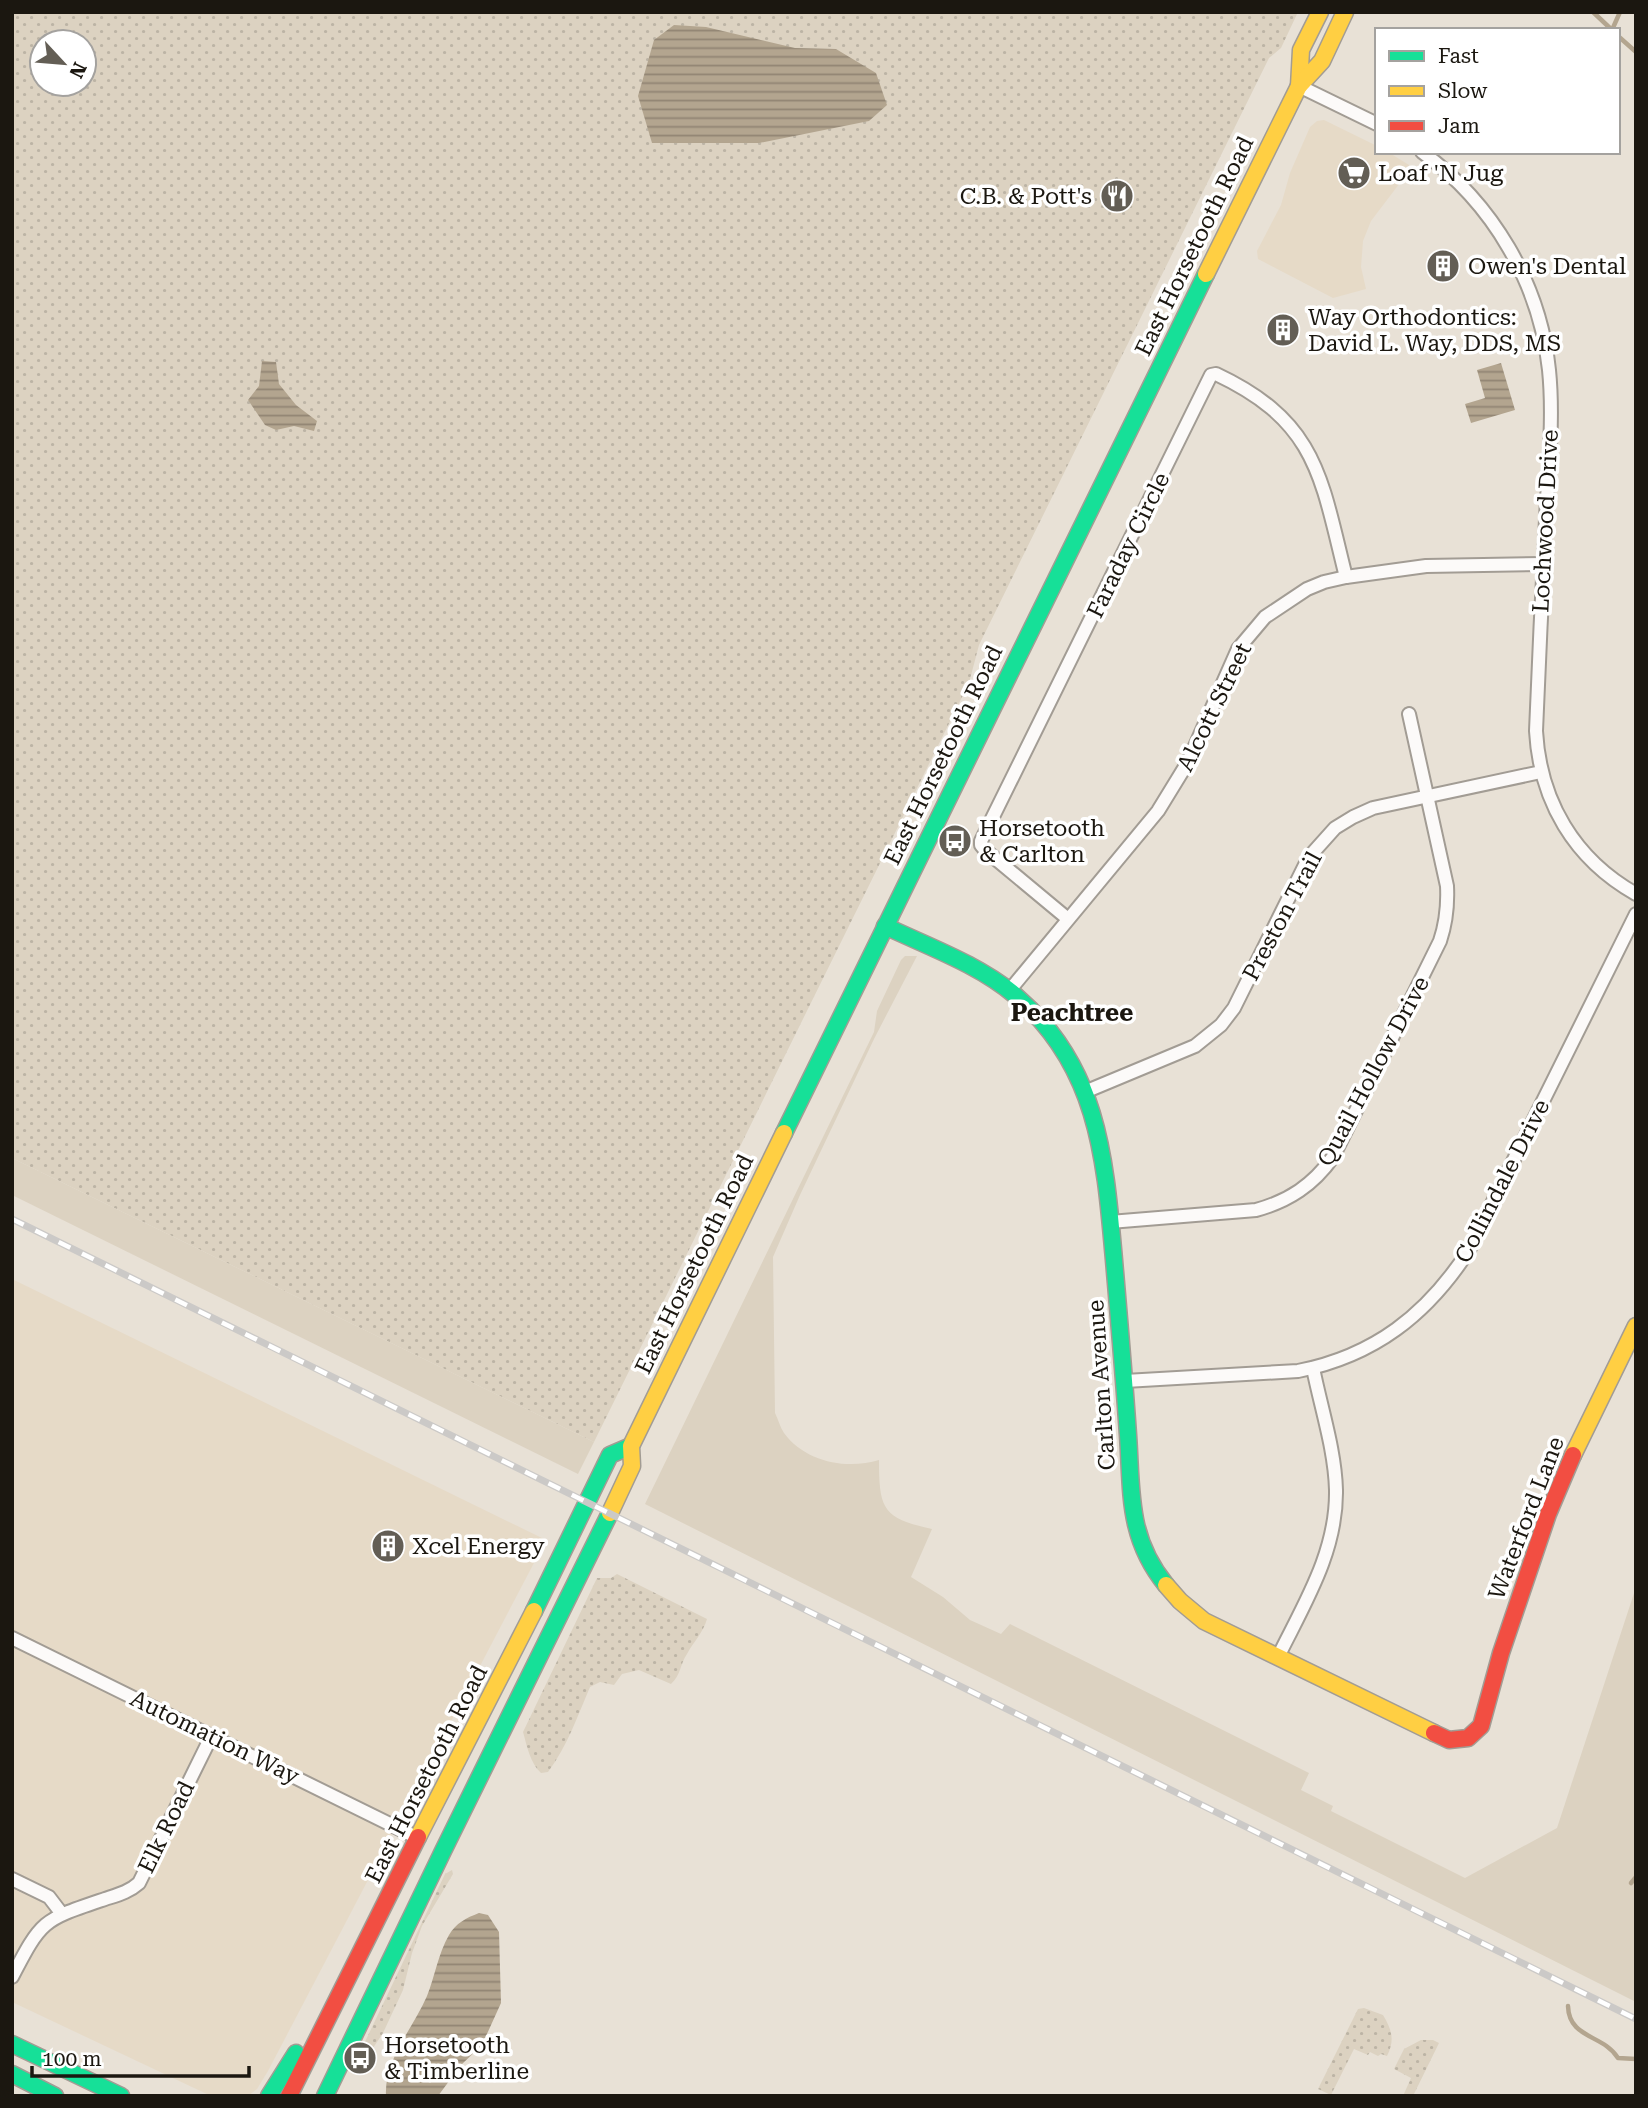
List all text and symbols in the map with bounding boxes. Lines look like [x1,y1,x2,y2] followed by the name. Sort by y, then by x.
[28,28,98,98] north arrow
[1375,28,1620,154] legend
[1438,44,1479,68] text: Fast
[64,59,91,82] text: N
[1438,79,1488,103] text: Slow
[1438,114,1480,138] text: Jam
[1130,132,1260,360] street label: East Horsetooth Road
[1335,154,1373,192] supermarket icon: Loaf 'N Jug
[1378,160,1503,187] place label: Loaf 'N Jug
[1098,177,1136,215] restaurant icon: C.B. & Pott's
[960,183,1092,210] place label: C.B. & Pott's
[1424,247,1462,285] building icon: Owen's Dental
[1468,253,1626,280] place label: Owen's Dental
[1308,304,1561,357] place label: Way Orthodontics: David L. Way, DDS, MS
[1264,311,1302,349] building icon: Way Orthodontics: David L. Way, DDS, MS
[1527,429,1564,613] street label: Lochwood Drive
[1082,468,1175,622] street label: Faraday Circle
[1172,638,1257,776] street label: Alcott Street
[879,641,1009,869] street label: East Horsetooth Road
[979,815,1105,868] place label: Horsetooth & Carlton
[936,822,974,860] bus stop icon: Horsetooth & Carlton
[1237,847,1328,985] street label: Preston Trail
[1312,972,1435,1171] street label: Quail Hollow Drive
[1011,999,1133,1027] district label: Peachtree
[1450,1095,1555,1268] street label: Collindale Drive
[630,1150,760,1378] street label: East Horsetooth Road
[1082,1299,1121,1471] street label: Carlton Avenue
[1483,1433,1570,1603] street label: Waterford Lane
[369,1527,407,1565] building icon: Xcel Energy
[412,1533,545,1560] place label: Xcel Energy
[360,1661,493,1888] street label: East Horsetooth Road
[126,1685,304,1790] street label: Automation Way
[133,1777,200,1878] street label: Elk Road
[384,2032,529,2085] place label: Horsetooth & Timberline
[32,2035,248,2078] scale bar
[341,2039,379,2077] bus stop icon: Horsetooth & Timberline
[42,2047,102,2071] text: 100 m

